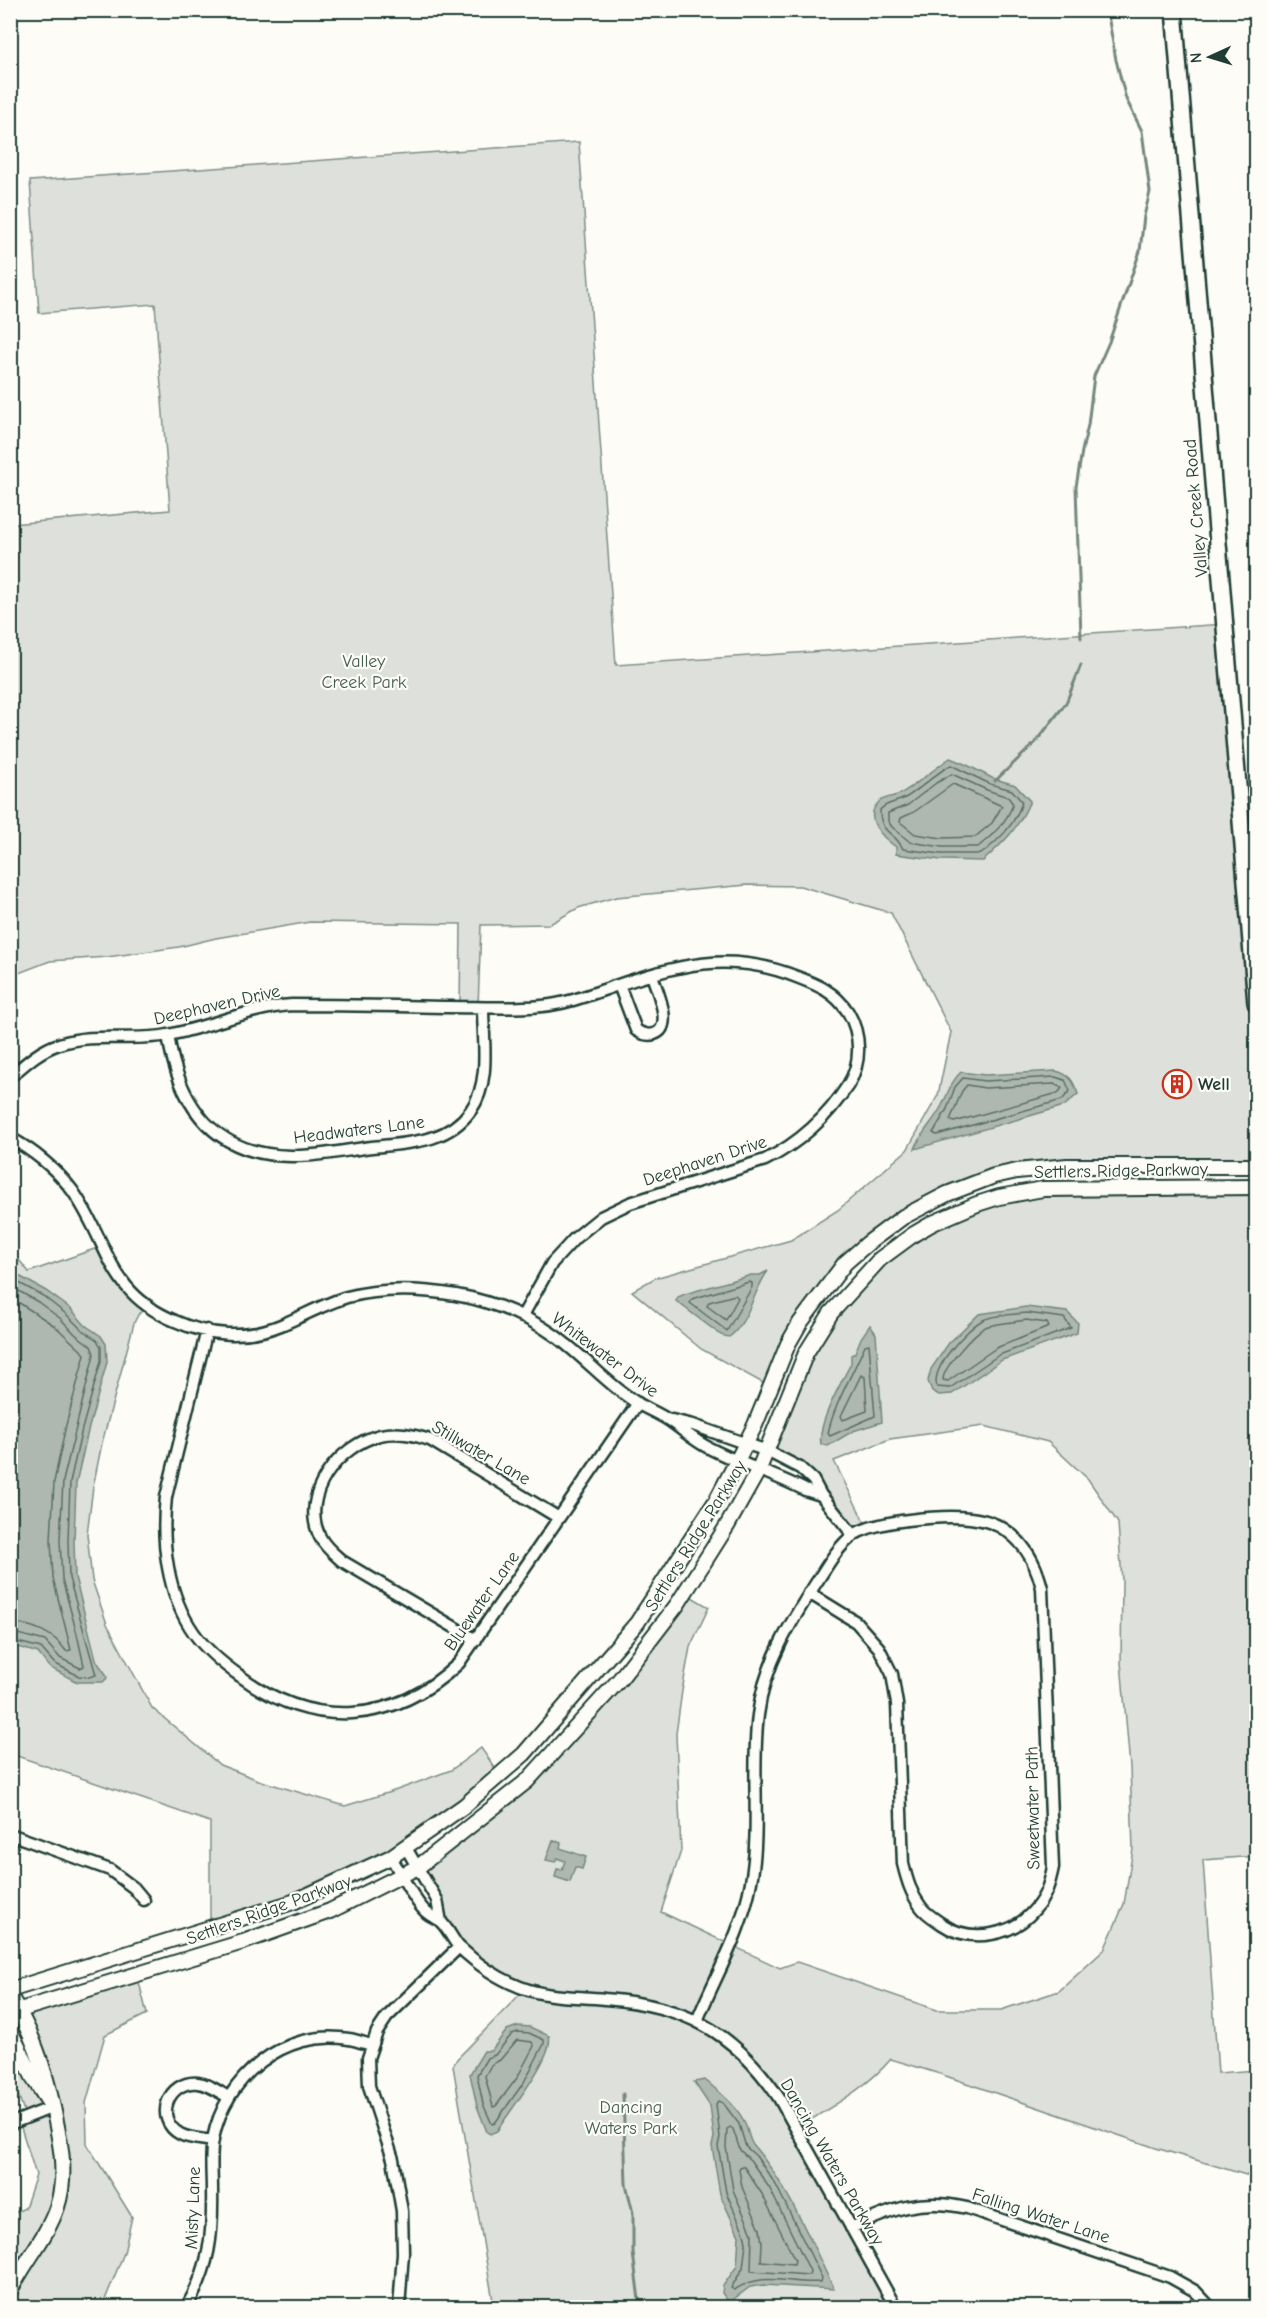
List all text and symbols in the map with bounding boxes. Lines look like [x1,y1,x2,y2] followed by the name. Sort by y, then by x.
[1180,27,1240,87] north arrow
[1187,52,1205,64] text: N
[1180,438,1212,578] street label: Valley Creek Road
[321,651,407,693] park label: Valley Creek Park
[152,980,282,1030] street label: Deephaven Drive
[1161,1068,1193,1100] building icon: Well
[1198,1074,1230,1095] place label: Well
[292,1112,426,1148] street label: Headwaters Lane
[641,1131,769,1191] street label: Deephaven Drive
[1034,1159,1209,1183] street label: Settlers Ridge Parkway
[547,1308,663,1402] street label: Whitewater Drive
[428,1416,534,1490] street label: Stillwater Lane
[641,1456,752,1615] street label: Settlers Ridge Parkway
[440,1547,524,1655] street label: Bluewater Lane
[1021,1746,1045,1870] street label: Sweetwater Path
[184,1870,355,1950] street label: Settlers Ridge Parkway
[776,2075,889,2250] street label: Dancing Waters Parkway
[585,2097,677,2139] park label: Dancing Waters Park
[181,2166,205,2250] street label: Misty Lane
[969,2184,1113,2248] street label: Falling Water Lane

